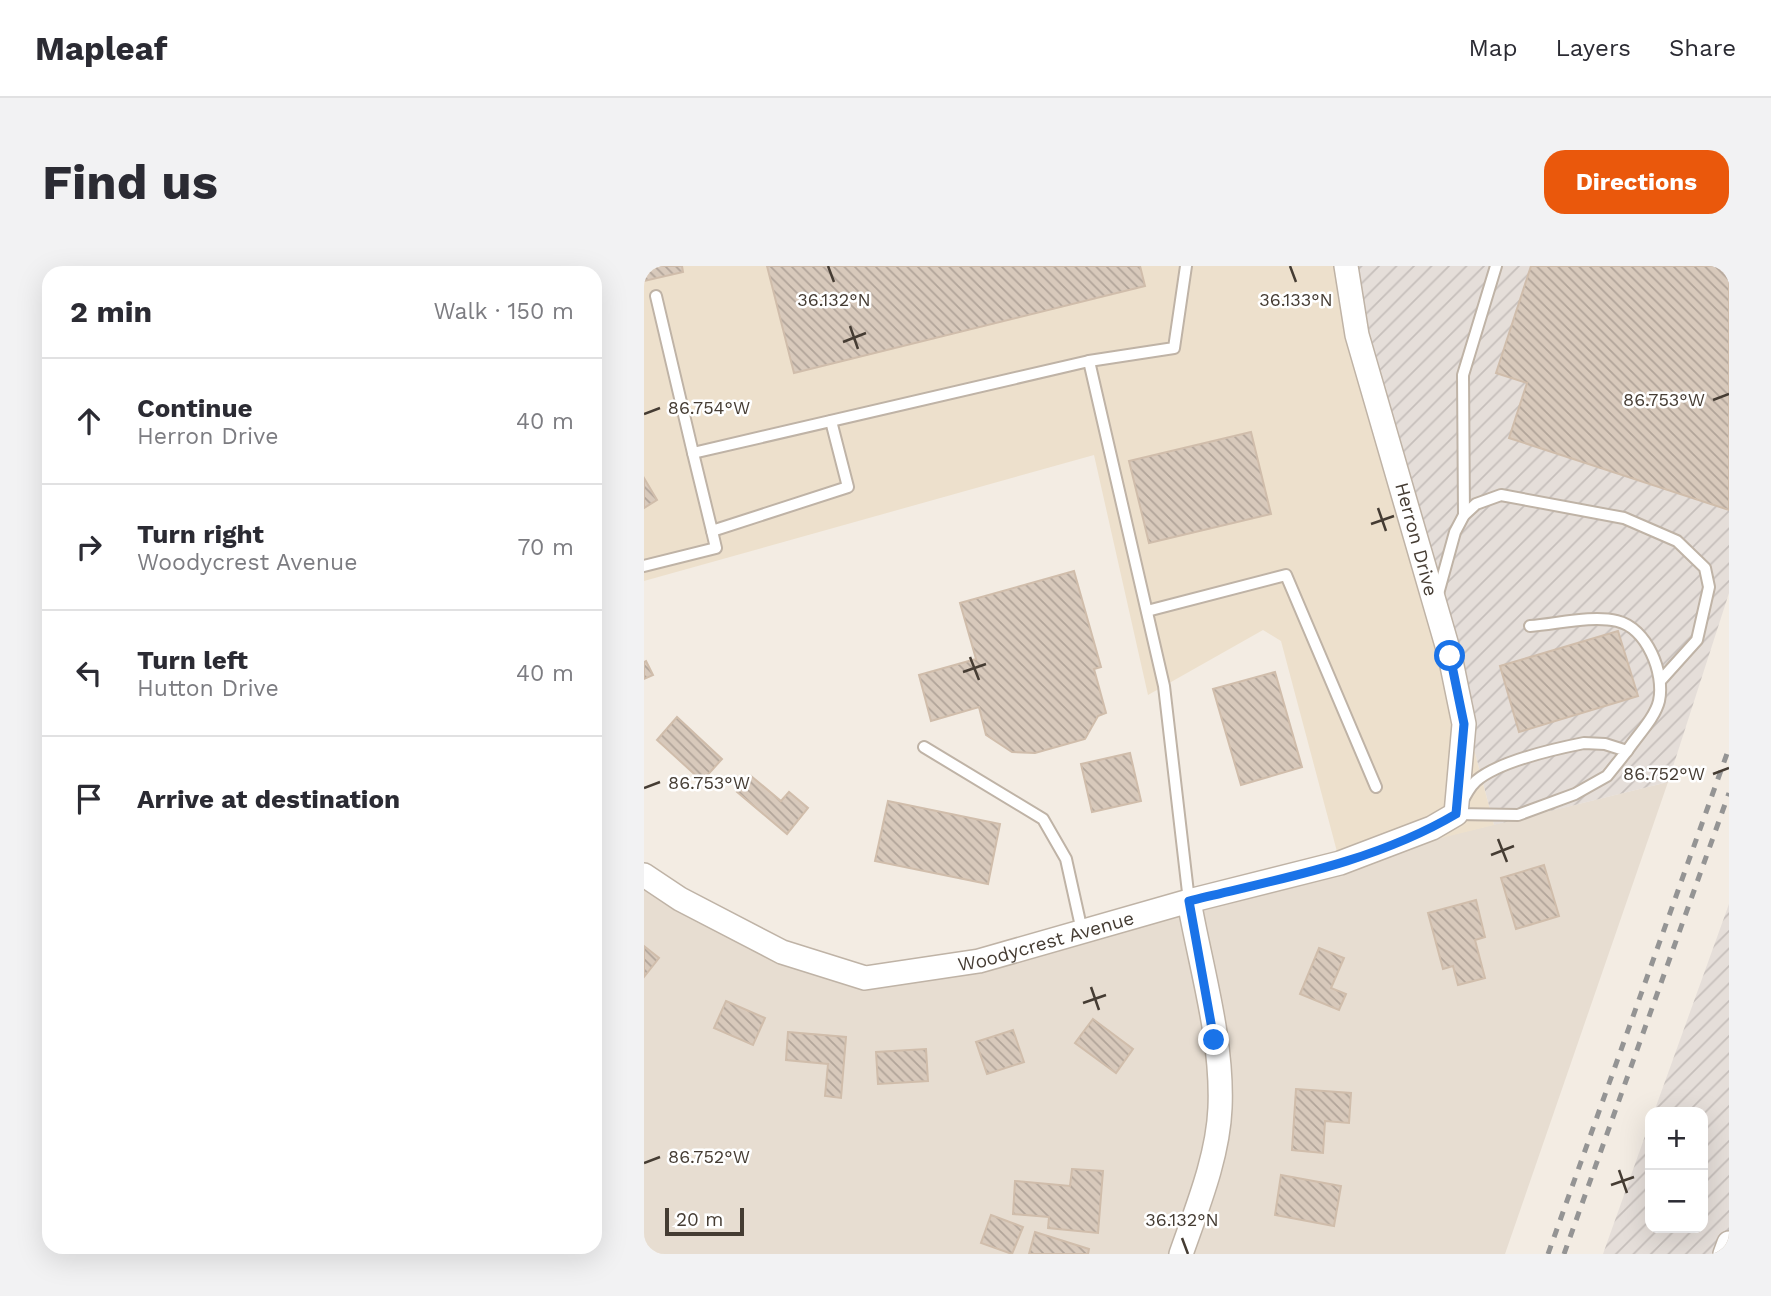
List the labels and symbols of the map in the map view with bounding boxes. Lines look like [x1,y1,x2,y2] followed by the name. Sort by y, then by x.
[797,289,871,310] text: 36.132°N
[1259,289,1333,310] text: 36.133°N
[1623,389,1705,410] text: 86.753°W
[668,397,750,418] text: 86.754°W
[1390,480,1443,599] street label: Herron Drive
[1434,640,1465,671] route start
[1623,763,1705,784] text: 86.752°W
[668,772,750,793] text: 86.753°W
[956,906,1137,976] street label: Woodycrest Avenue
[1198,1024,1229,1055] route end
[668,1146,750,1167] text: 86.752°W
[665,1205,744,1237] scale bar
[1145,1209,1219,1230] text: 36.132°N

